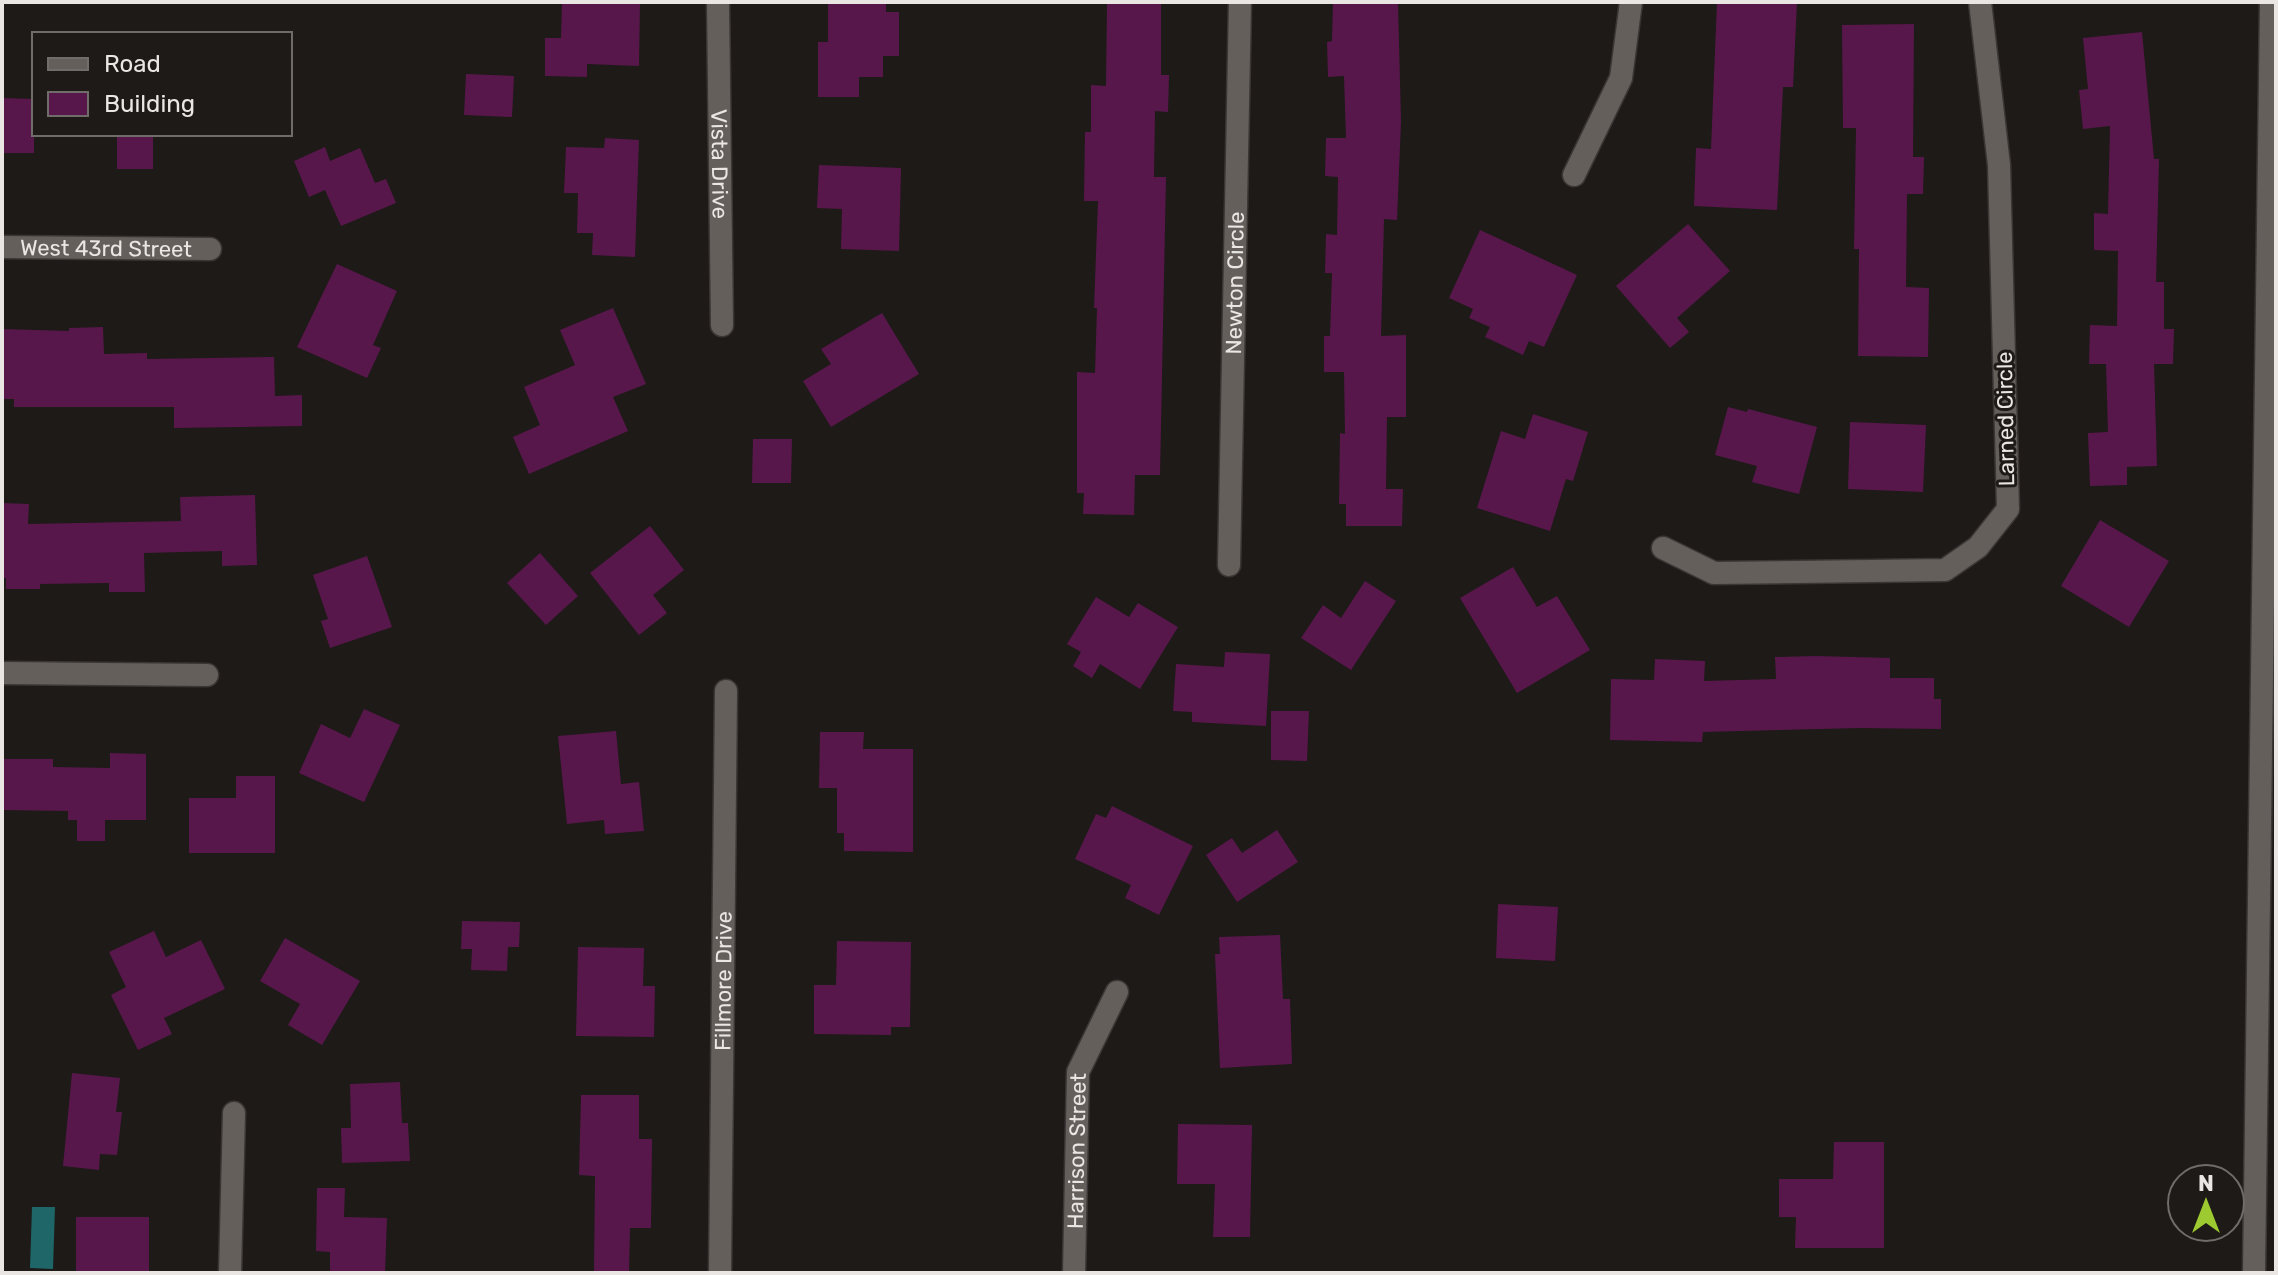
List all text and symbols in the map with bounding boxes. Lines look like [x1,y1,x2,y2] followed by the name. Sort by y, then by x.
[32,32,292,136] legend
[104,50,161,78] text: Road
[104,90,195,118] text: Building
[705,109,734,219] street label: Vista Drive
[1220,211,1250,355] street label: Newton Circle
[20,234,192,263] street label: West 43rd Street
[1991,351,2020,487] street label: Larned Circle
[709,911,738,1051] street label: Fillmore Drive
[1062,1072,1092,1229] street label: Harrison Street
[2166,1163,2246,1243] north arrow
[2198,1170,2214,1197] text: N

